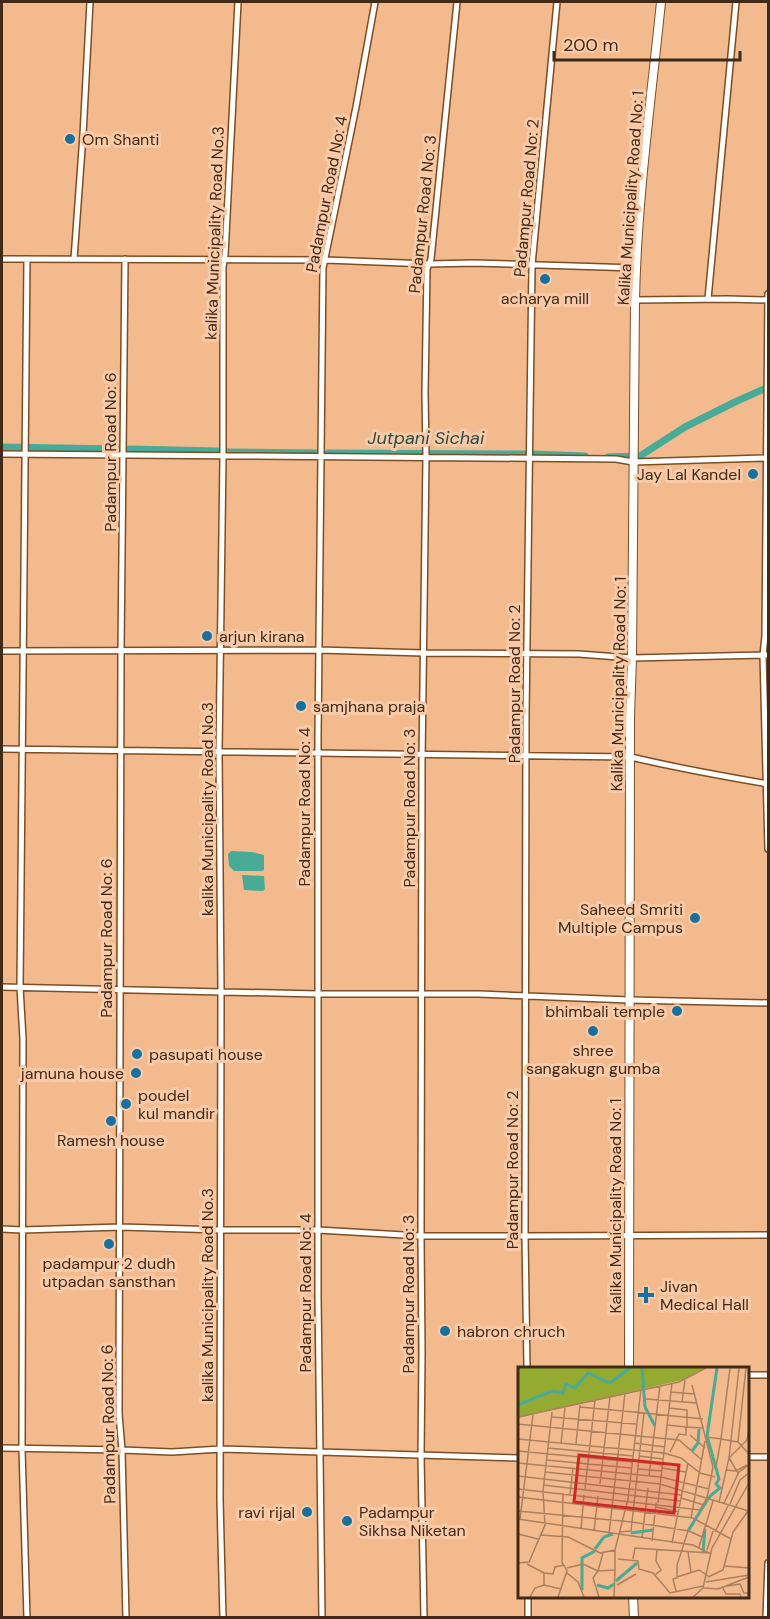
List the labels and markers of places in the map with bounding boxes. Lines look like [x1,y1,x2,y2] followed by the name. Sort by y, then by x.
[82,129,159,150] place label: Om Shanti
[63,132,77,146] marker: Om Shanti
[538,272,552,286] marker: acharya mill
[501,288,589,309] place label: acharya mill
[637,464,741,485] place label: Jay Lal Kandel
[746,467,760,481] marker: Jay Lal Kandel
[219,626,305,647] place label: arjun kirana
[200,629,214,643] marker: arjun kirana
[313,696,425,717] place label: samjhana praja
[294,699,308,713] marker: samjhana praja
[558,899,683,938] place label: Saheed Smriti Multiple Campus
[688,911,702,925] marker: Saheed Smriti Multiple Campus
[545,1001,665,1022] place label: bhimbali temple
[670,1004,684,1018] marker: bhimbali temple
[586,1024,600,1038] marker: shree sangakugn gumba
[526,1040,660,1079] place label: shree sangakugn gumba
[149,1044,263,1065] place label: pasupati house
[130,1047,144,1061] marker: pasupati house
[20,1063,124,1084] place label: jamuna house
[129,1066,143,1080] marker: jamuna house
[138,1085,215,1124] place label: poudel kul mandir
[119,1097,133,1111] marker: poudel kul mandir
[104,1114,118,1128] marker: Ramesh house
[57,1130,165,1151] place label: Ramesh house
[102,1237,116,1251] marker: padampur 2 dudh utpadan sansthan
[42,1253,176,1292] place label: padampur 2 dudh utpadan sansthan
[660,1276,749,1315] place label: Jivan Medical Hall
[637,1286,655,1304] marker: Jivan Medical Hall
[457,1321,565,1342] place label: habron chruch
[438,1324,452,1338] marker: habron chruch
[238,1502,295,1523] place label: ravi rijal
[359,1502,466,1541] place label: Padampur Sikhsa Niketan
[300,1505,314,1519] marker: ravi rijal
[340,1514,354,1528] marker: Padampur Sikhsa Niketan

